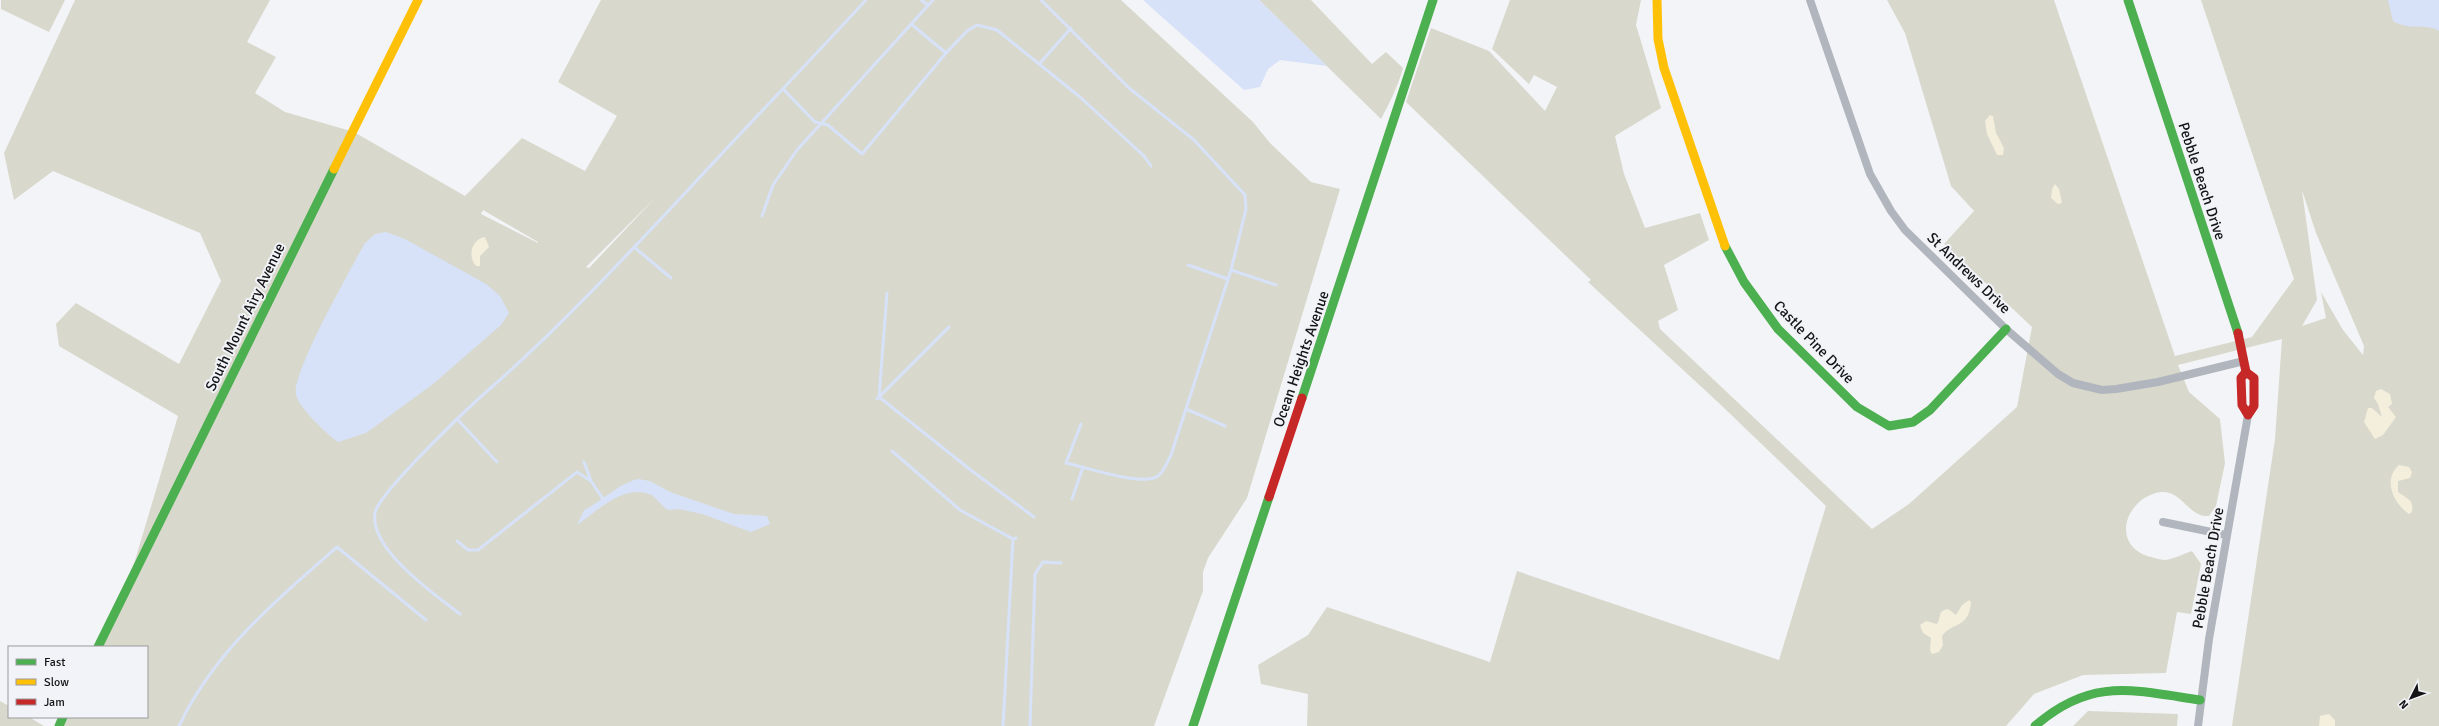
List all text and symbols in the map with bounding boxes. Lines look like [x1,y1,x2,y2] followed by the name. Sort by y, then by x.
[2174,120,2230,242] street label: Pebble Beach Drive
[1924,229,2014,317] street label: St Andrews Drive
[201,240,289,394] street label: South Mount Airy Avenue
[1269,288,1333,430] street label: Ocean Heights Avenue
[1770,297,1858,387] street label: Castle Pine Drive
[2188,506,2228,630] street label: Pebble Beach Drive
[8,646,148,718] legend
[44,655,65,670] text: Fast
[44,675,69,690] text: Slow
[2391,678,2431,718] north arrow
[44,695,65,710] text: Jam
[2397,697,2411,712] text: N

